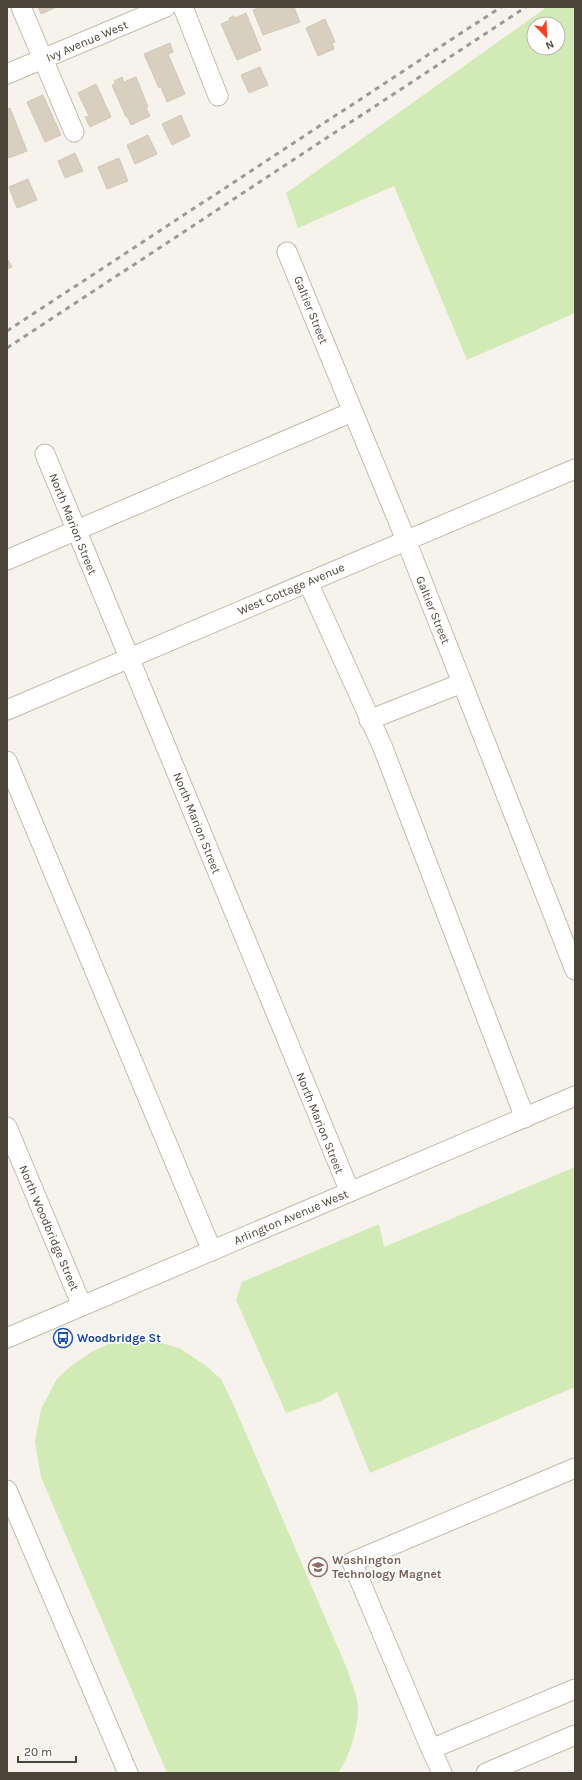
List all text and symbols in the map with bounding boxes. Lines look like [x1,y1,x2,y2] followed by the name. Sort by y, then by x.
[526,16,566,56] north arrow
[44,17,130,65] street label: Ivy Avenue West
[544,37,556,52] text: N
[291,274,331,346] street label: Galtier Street
[46,471,100,577] street label: North Marion Street
[235,560,347,618] street label: West Cottage Avenue
[413,574,453,646] street label: Galtier Street
[170,770,224,876] street label: North Marion Street
[293,1070,347,1176] street label: North Marion Street
[16,1163,82,1293] street label: North Woodbridge Street
[232,1186,351,1247] street label: Arlington Avenue West
[52,1327,74,1349] bus stop icon: Woodbridge St
[77,1331,161,1345] place label: Woodbridge St
[332,1553,442,1581] place label: Washington Technology Magnet
[307,1556,329,1578] school or university icon: Washington Technology Magnet
[18,1738,76,1764] scale bar
[24,1745,52,1759] text: 20 m

